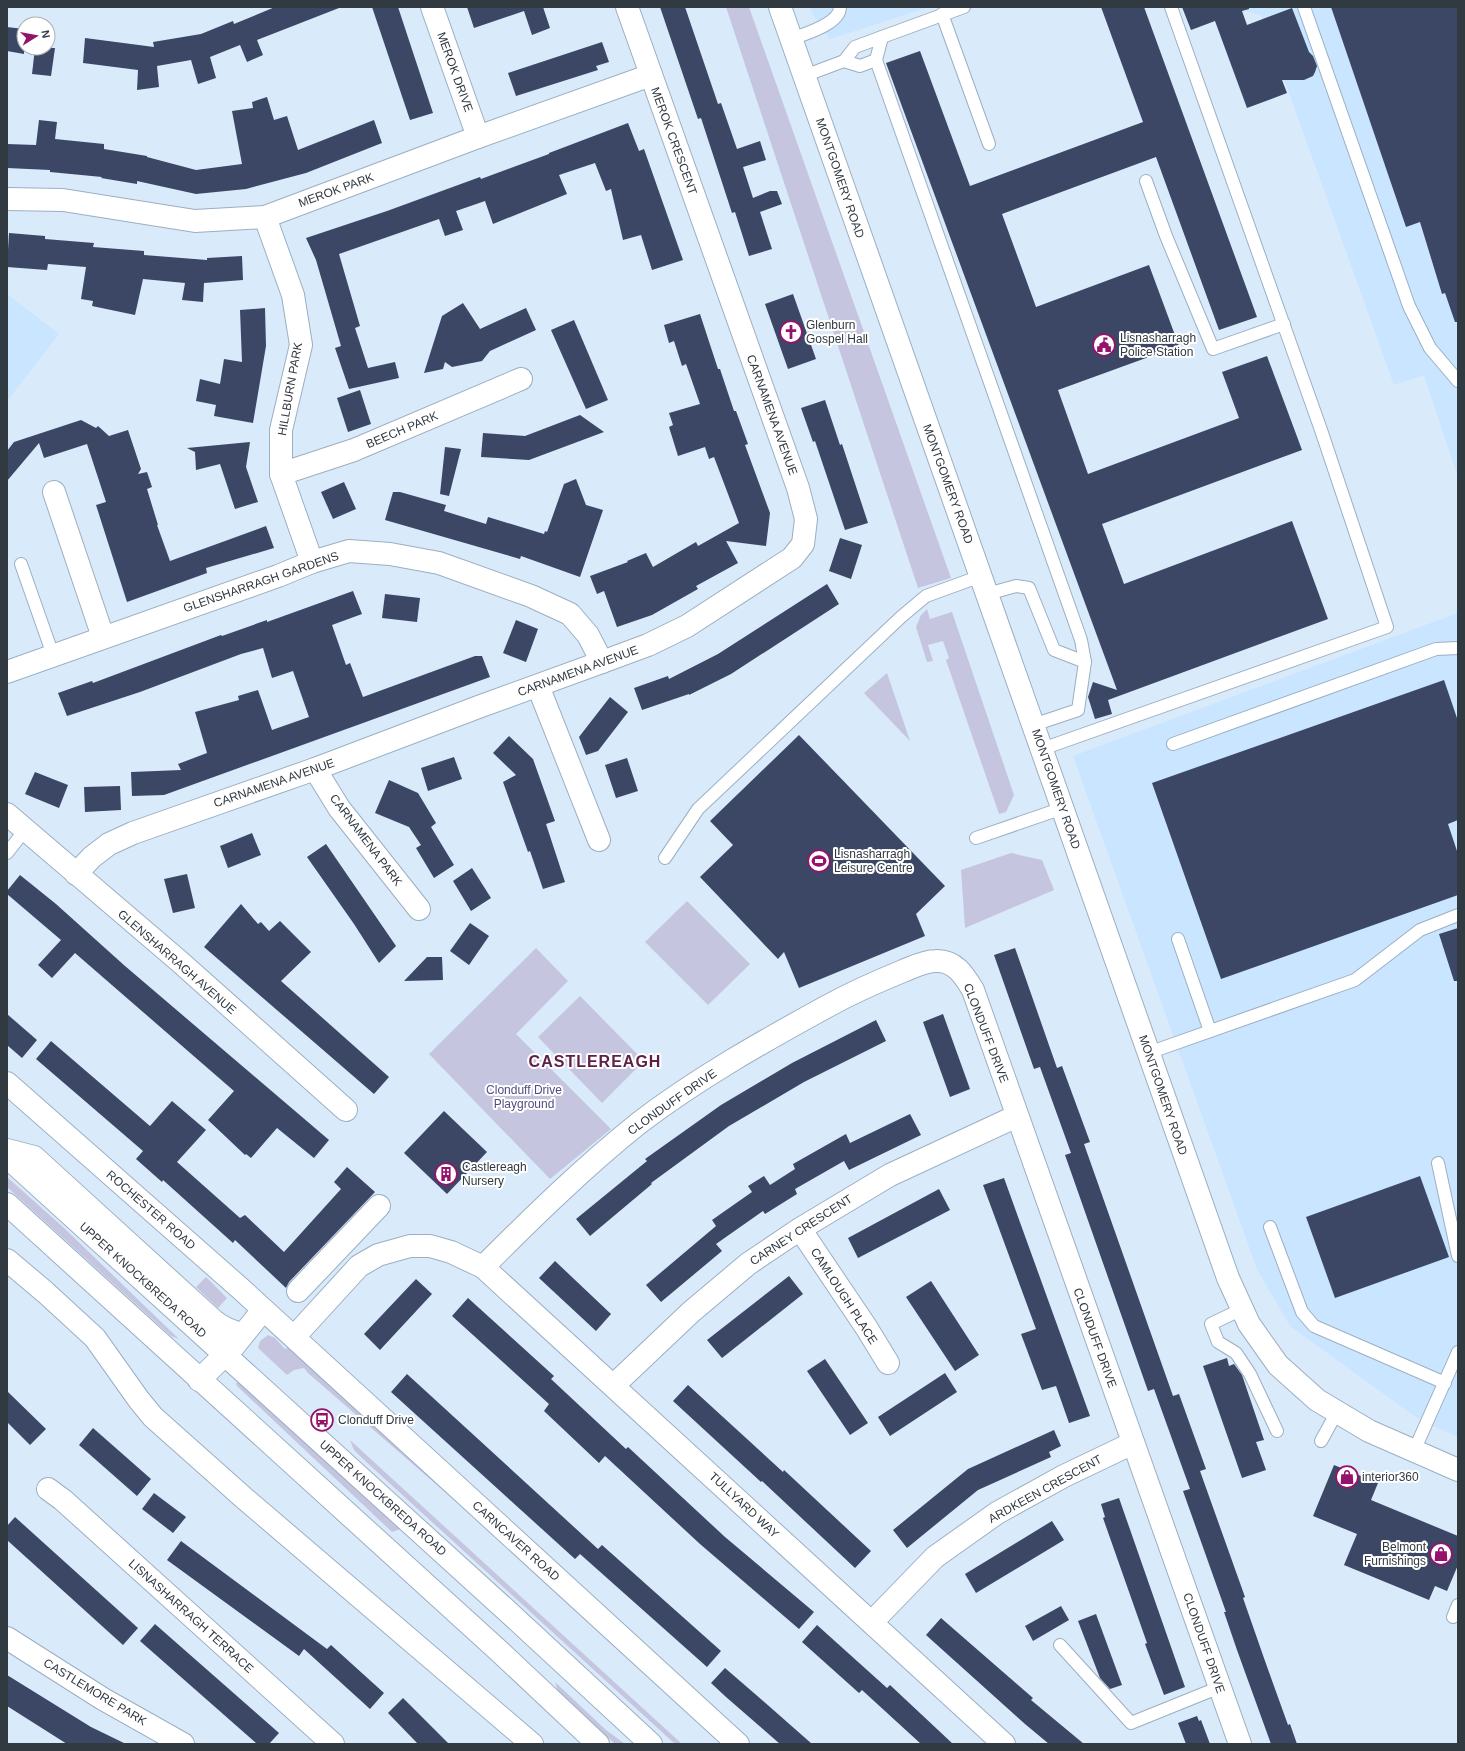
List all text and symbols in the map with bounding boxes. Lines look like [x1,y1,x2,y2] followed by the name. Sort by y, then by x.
[16,16,56,56] north arrow
[39,29,52,39] text: N
[434,30,476,114] street label: MEROK DRIVE
[648,85,700,197] street label: MEROK CRESCENT
[813,116,867,240] street label: MONTGOMERY ROAD
[296,170,376,210] street label: MEROK PARK
[806,318,868,346] place label: Glenburn Gospel Hall
[778,319,804,345] church icon: Glenburn Gospel Hall
[1120,331,1196,359] place label: Lisnasharragh Police Station
[1091,332,1117,358] public building icon: Lisnasharragh Police Station
[275,341,305,437] street label: HILLBURN PARK
[744,353,800,477] street label: CARNAMENA AVENUE
[364,409,440,451] street label: BEECH PARK
[920,422,976,546] street label: MONTGOMERY ROAD
[181,549,341,615] street label: GLENSHARRAGH GARDENS
[516,643,640,699] street label: CARNAMENA AVENUE
[1029,727,1083,851] street label: MONTGOMERY ROAD
[212,756,336,810] street label: CARNAMENA AVENUE
[327,791,405,889] street label: CARNAMENA PARK
[834,847,913,875] place label: Lisnasharragh Leisure Centre
[806,848,832,874] sports icon: Lisnasharragh Leisure Centre
[115,907,239,1017] street label: GLENSHARRAGH AVENUE
[961,981,1011,1085] street label: CLONDUFF DRIVE
[1136,1033,1190,1157] street label: MONTGOMERY ROAD
[529,1053,661,1070] district label: CASTLEREAGH
[625,1066,719,1138] street label: CLONDUFF DRIVE
[486,1083,562,1111] park label: Clonduff Drive Playground
[462,1160,527,1188] place label: Castlereagh Nursery
[433,1161,459,1187] building icon: Castlereagh Nursery
[104,1168,199,1253] street label: ROCHESTER ROAD
[747,1191,855,1268] street label: CARNEY CRESCENT
[77,1219,210,1341] street label: UPPER KNOCKBREDA ROAD
[808,1245,880,1347] street label: CAMLOUGH PLACE
[1070,1286,1120,1390] street label: CLONDUFF DRIVE
[309,1407,335,1433] bus stop icon: Clonduff Drive
[338,1413,414,1427] place label: Clonduff Drive
[317,1437,450,1559] street label: UPPER KNOCKBREDA ROAD
[986,1452,1105,1526] street label: ARDKEEN CRESCENT
[1334,1464,1360,1490] shop icon: interior360
[706,1469,782,1541] street label: TULLYARD WAY
[1362,1470,1419,1484] place label: interior360
[470,1498,563,1584] street label: CARNCAVER ROAD
[1364,1540,1427,1568] place label: Belmont Furnishings
[1428,1541,1454,1567] shop icon: Belmont Furnishings
[126,1556,256,1676] street label: LISNASHARRAGH TERRACE
[1180,1591,1228,1695] street label: CLONDUFF DRIVE
[41,1656,149,1728] street label: CASTLEMORE PARK

